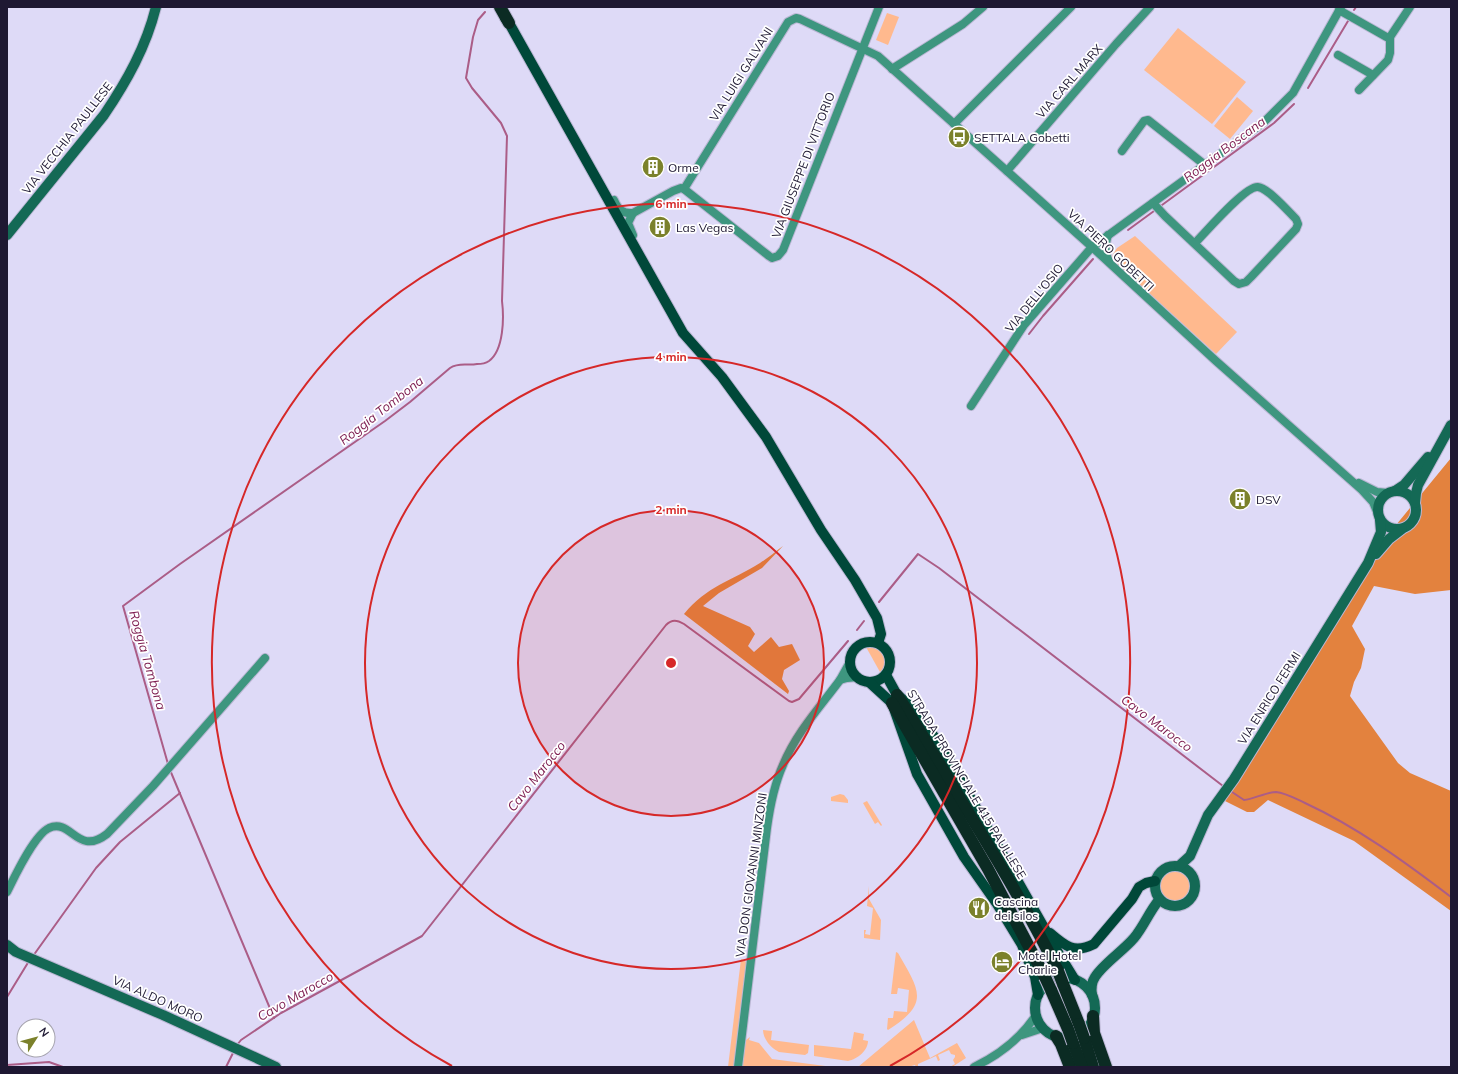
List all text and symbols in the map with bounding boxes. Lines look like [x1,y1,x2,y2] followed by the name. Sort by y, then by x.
[706,24,776,124] street label: VIA LUIGI GALVANI
[1033,41,1105,121] street label: VIA CARL MARX
[19,79,115,197] street label: VIA VECCHIA PAULLESE
[768,90,838,240] street label: VIA GIUSEPPE DI VITTORIO
[1180,113,1268,185] water label: Roggia Boscana
[946,124,972,150] bus stop icon: SETTALA Gobetti
[974,130,1070,145] place label: SETTALA Gobetti
[640,154,666,180] building icon: Orme
[668,160,699,175] place label: Orme
[655,196,687,211] text: 6 min
[1065,206,1157,294] street label: VIA PIERO GOBETTI
[647,214,673,240] building icon: Las Vegas
[676,220,733,235] place label: Las Vegas
[1002,261,1066,335] street label: VIA DELL'OSIO
[655,349,687,364] text: 4 min
[336,372,426,448] water label: Roggia Tombona
[1227,486,1253,512] building icon: DSV
[1256,492,1281,507] place label: DSV
[655,502,687,517] text: 2 min
[126,608,170,712] water label: Roggia Tombona
[1234,649,1304,747] street label: VIA ENRICO FERMI
[664,656,678,670] centre of rings
[904,686,1030,882] street label: STRADA PROVINCIALE 415 PAULLESE
[1118,691,1196,755] water label: Cavo Marocco
[504,738,568,814] water label: Cavo Marocco
[732,792,770,958] street label: VIA DON GIOVANNI MINZONI
[994,894,1038,923] place label: Cascina dei silos
[966,895,992,921] restaurant icon: Cascina dei silos
[1018,948,1081,977] place label: Motel Hotel Charlie
[989,949,1015,975] hotel icon: Motel Hotel Charlie
[254,968,336,1024] water label: Cavo Marocco
[111,972,205,1026] street label: VIA ALDO MORO
[16,1018,56,1058] north arrow
[36,1025,52,1040] text: N

